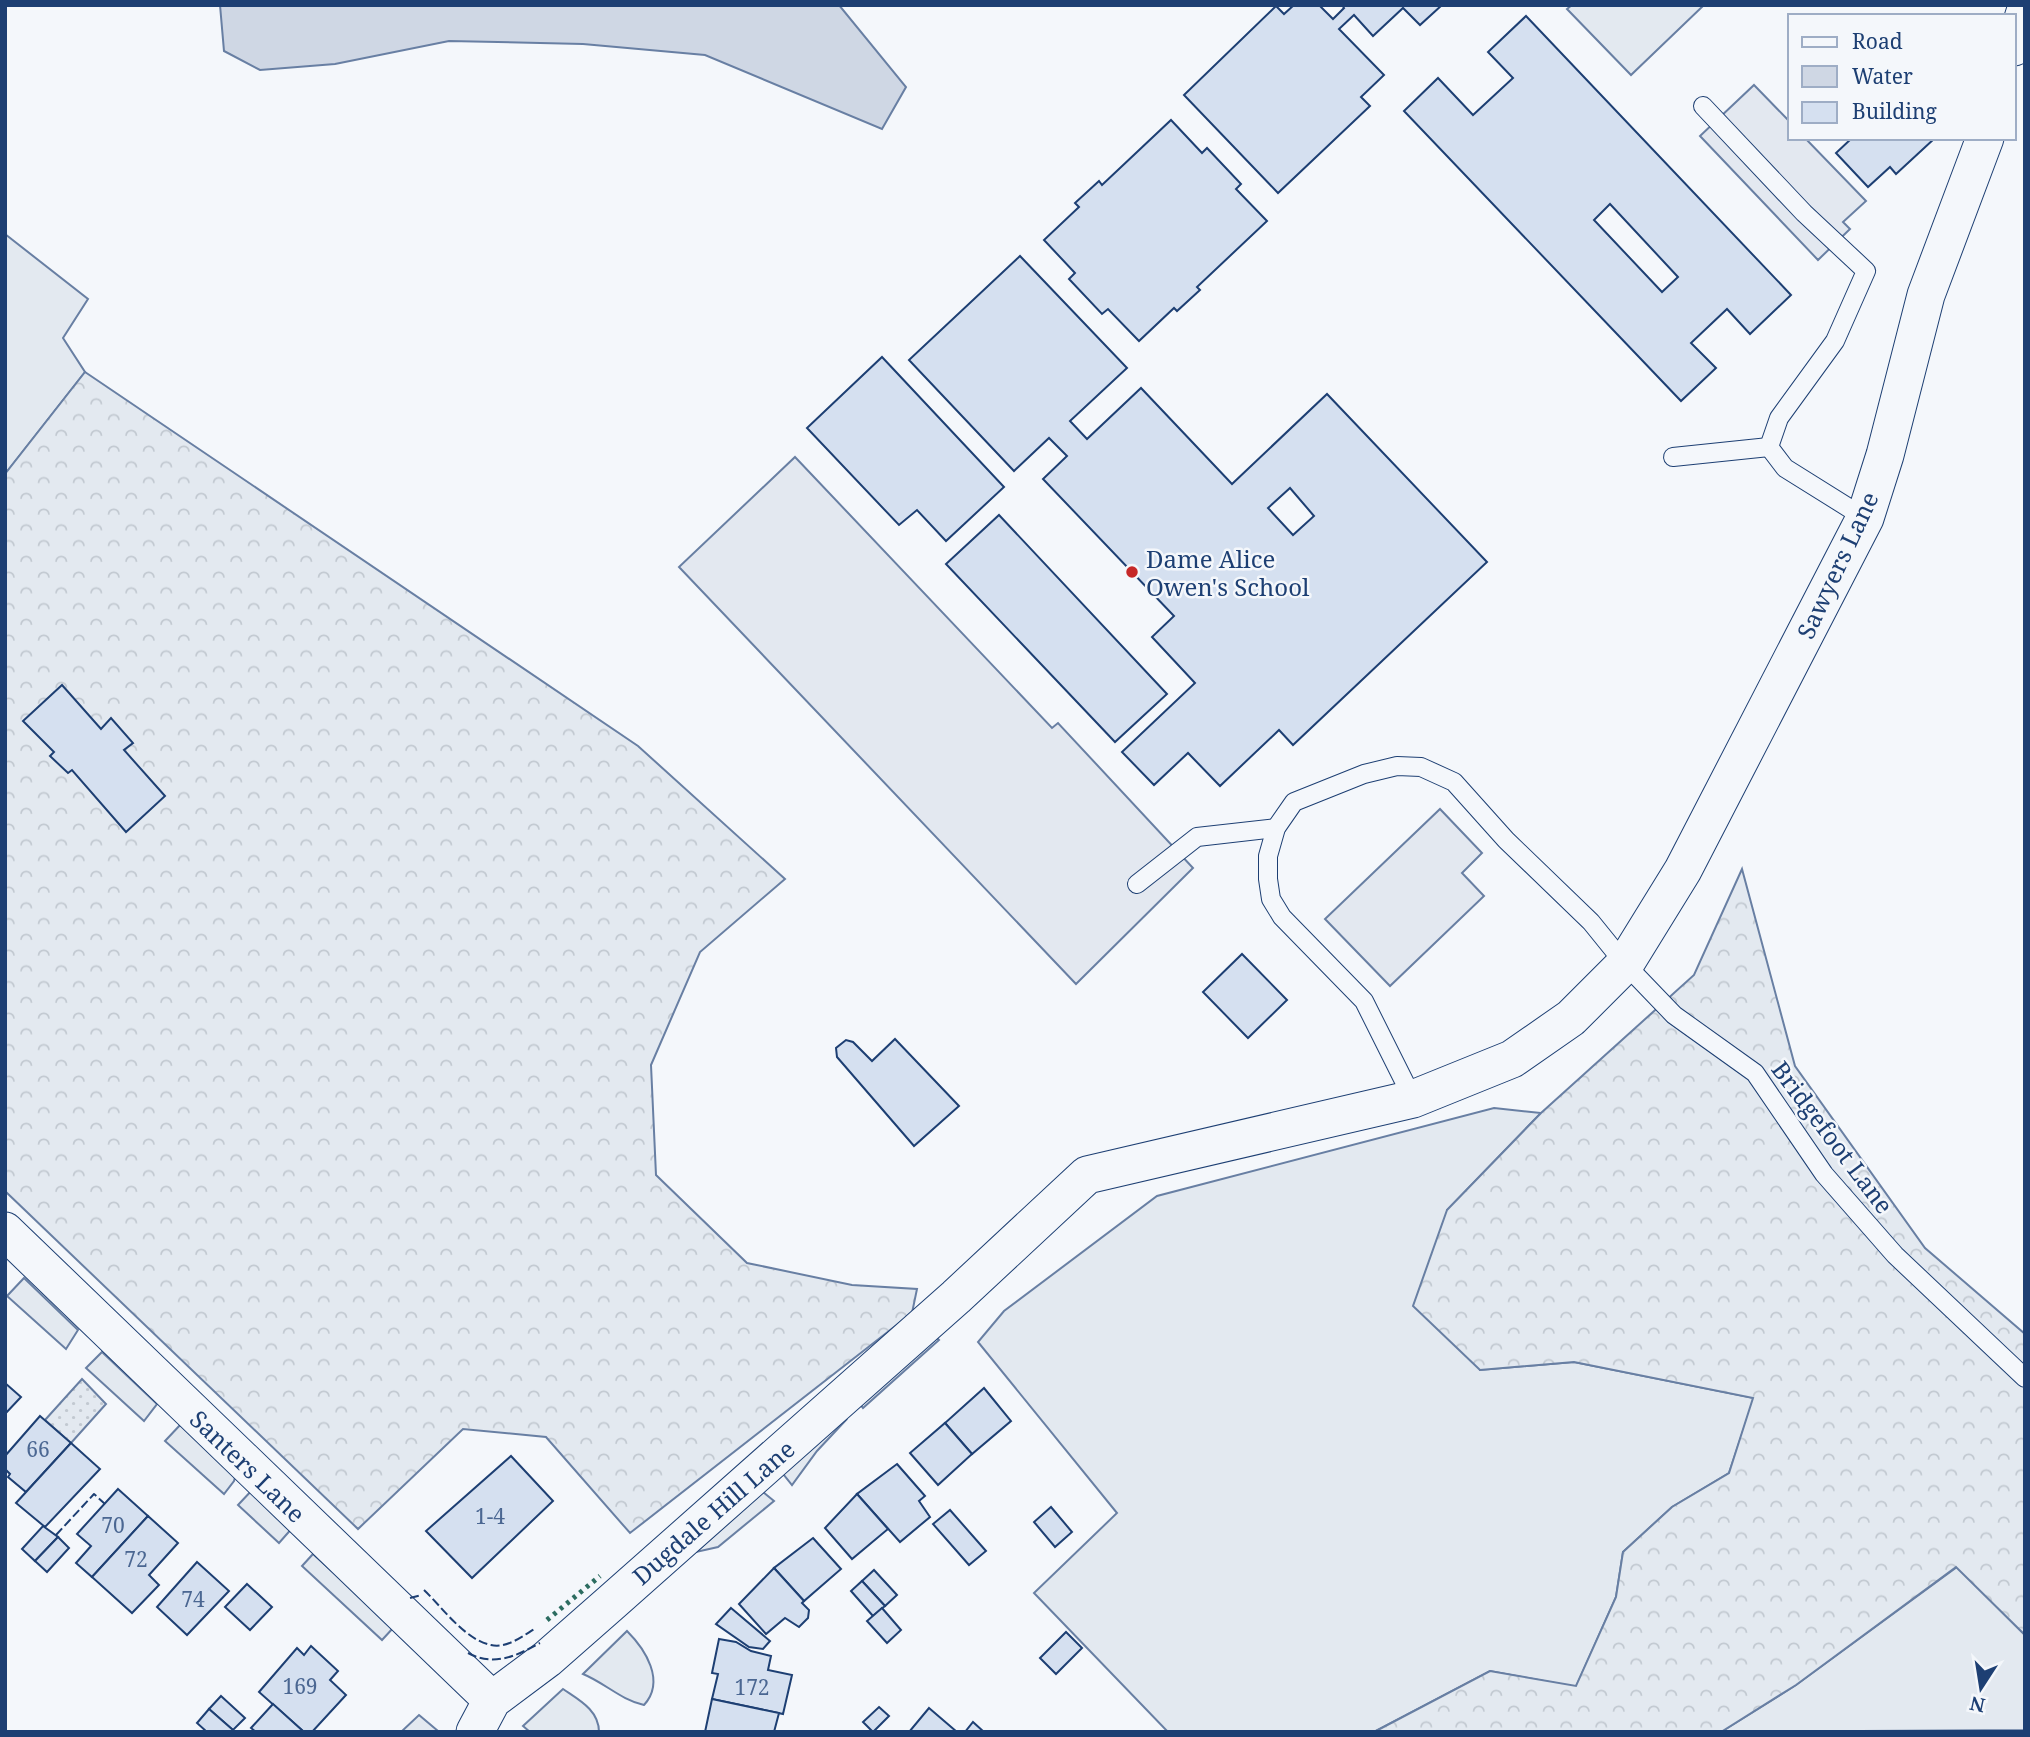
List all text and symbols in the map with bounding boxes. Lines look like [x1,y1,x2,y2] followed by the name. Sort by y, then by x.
[1788,14,2016,140] legend
[1852,27,1903,55] text: Road
[1852,62,1913,90] text: Water
[1852,97,1937,125] text: Building
[1788,486,1886,644] street label: Sawyers Lane
[1146,542,1310,603] place label: Dame Alice Owen's School
[1124,564,1140,580] marker: Dame Alice Owen's School
[1765,1054,1901,1220] street label: Bridgefoot Lane
[183,1403,313,1529] street label: Santers Lane
[625,1432,801,1592] street label: Dugdale Hill Lane
[26,1435,50,1463] house number: 66
[475,1502,505,1530] house number: 1-4
[101,1511,125,1539] house number: 70
[124,1545,148,1573] house number: 72
[181,1585,205,1613] house number: 74
[1946,1653,2016,1723] north arrow
[282,1672,318,1700] house number: 169
[734,1673,770,1701] house number: 172
[1967,1690,1987,1719] text: N

